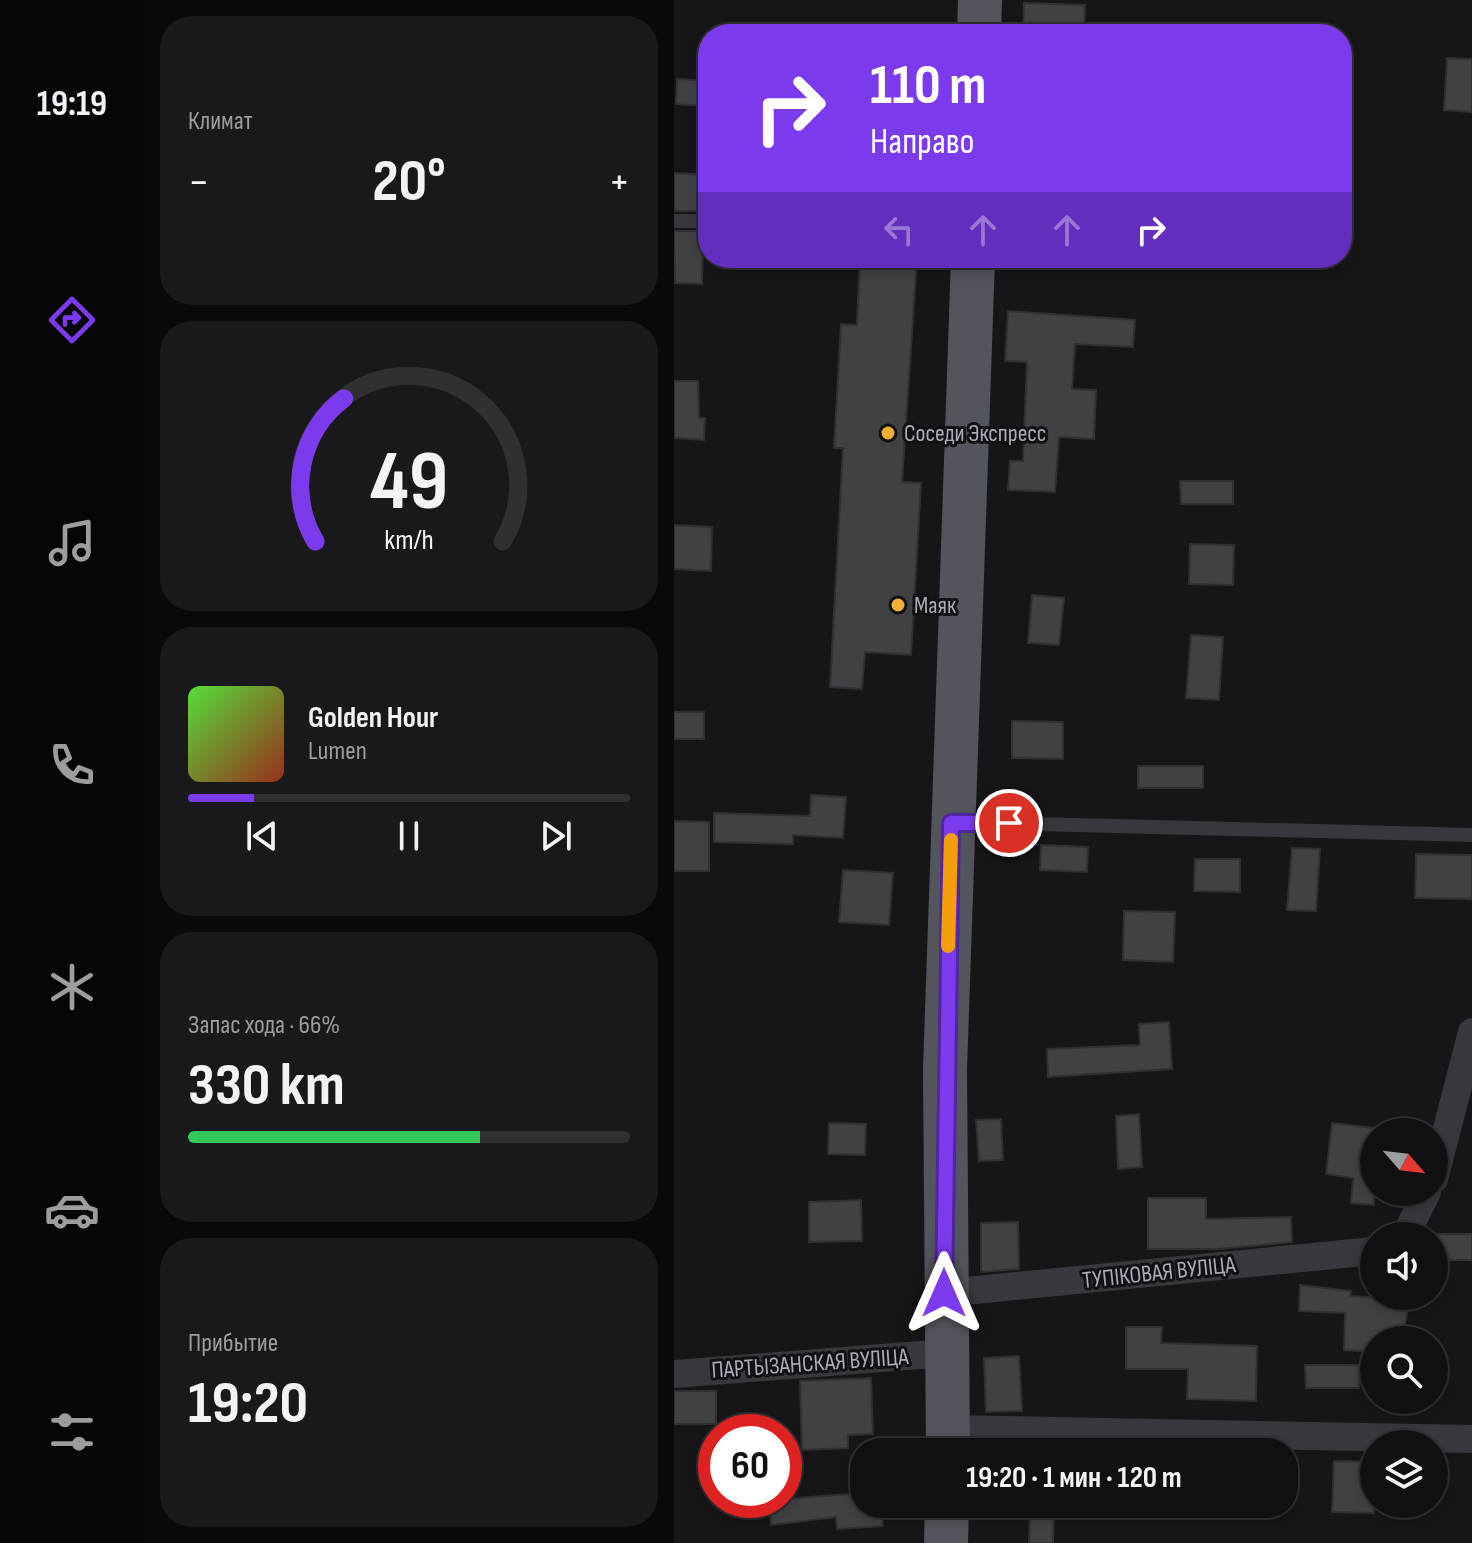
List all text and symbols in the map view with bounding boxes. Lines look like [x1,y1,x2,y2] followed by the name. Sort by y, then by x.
[870,53,986,120] text: 110 m
[738,56,842,160] icon: right
[37,83,107,126] text: 19:19
[188,106,252,137] text: Климат
[870,121,974,164] text: Направо
[372,146,446,218] text: 20°
[188,156,210,209] text: −
[608,156,630,209] text: +
[877,208,921,252] icon: left
[961,208,1005,252] icon: ahead
[1045,208,1089,252] icon: ahead
[1129,208,1173,252] icon: right
[44,292,100,348] icon: directions
[904,419,1046,448] place label: Соседи Экспресс
[879,424,897,442] marker: Соседи Экспресс
[370,433,448,533] text: 49
[44,515,100,571] icon: music
[384,523,434,558] text: km/h
[914,591,957,620] place label: Маяк
[889,596,907,614] marker: Маяк
[308,700,438,736] text: Golden Hour
[308,736,367,767] text: Lumen
[44,737,100,793] icon: phone
[975,789,1043,857] pin
[987,801,1031,845] icon: arrive
[240,814,284,858] icon: previous
[387,814,431,858] icon: pause
[534,814,578,858] icon: next
[44,959,100,1015] icon: climate
[188,1010,340,1041] text: Запас хода · 66%
[188,1050,345,1122] text: 330 km
[1360,1118,1448,1206] north arrow
[1360,1118,1448,1518] map controls
[44,1182,100,1238] icon: car
[1360,1222,1448,1310] button: sound
[1081,1250,1238,1295] street label: ТУПІКОВАЯ ВУЛІЦА
[902,1251,986,1335] position arrow
[1360,1326,1448,1414] button: search
[188,1328,278,1359] text: Прибытие
[711,1342,910,1385] street label: ПАРТЫЗАНСКАЯ ВУЛІЦА
[188,1368,308,1440] text: 19:20
[44,1404,100,1460] icon: filters
[698,1414,802,1518] speed limit sign: 60
[1360,1430,1448,1518] button: layers
[966,1460,1182,1496] text: 19:20 · 1 мин · 120 m

